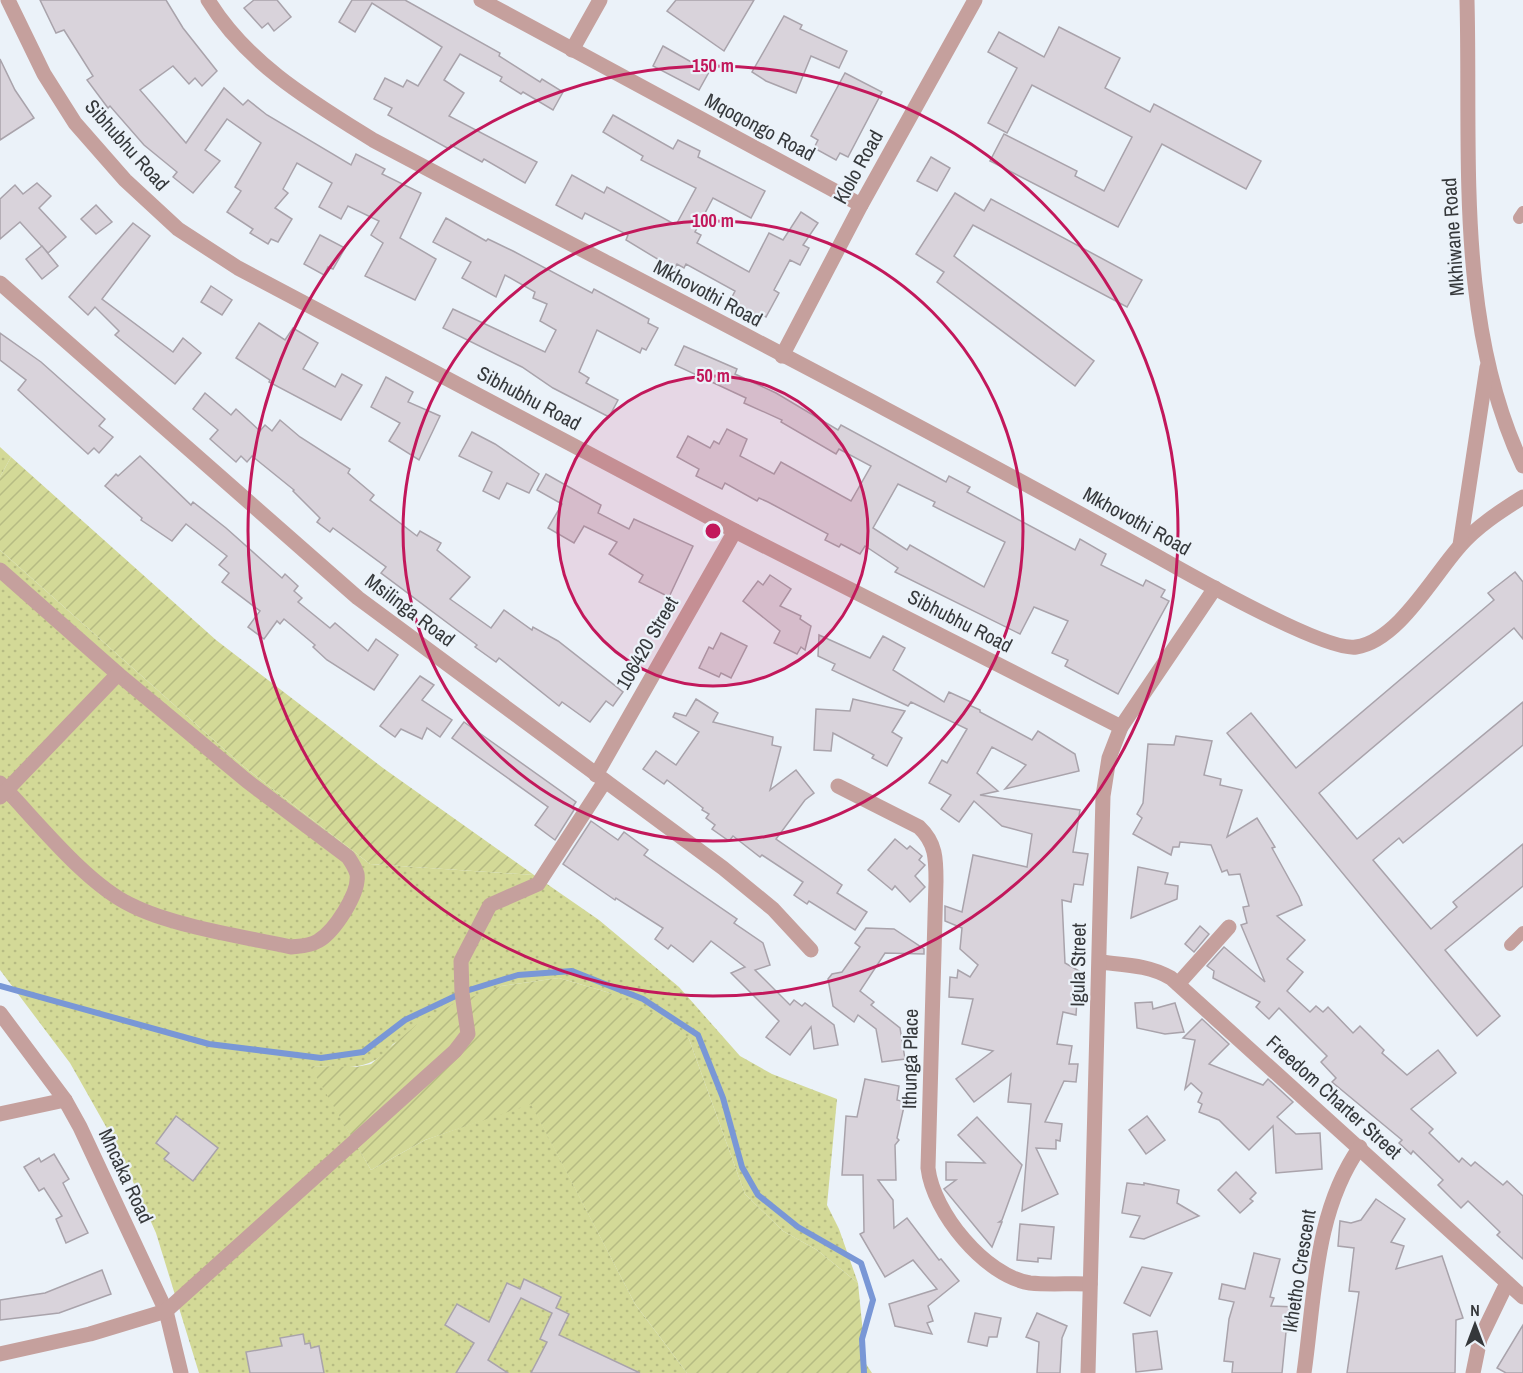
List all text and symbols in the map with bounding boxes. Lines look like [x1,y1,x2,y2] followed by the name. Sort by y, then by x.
[692,53,734,78] text: 150 m
[700,86,820,167] street label: Mqoqongo Road
[79,93,176,196] street label: Sibhubhu Road
[826,125,889,208] street label: Klolo Road
[1435,177,1470,297] street label: Mkhiwane Road
[692,208,734,233] text: 100 m
[649,253,767,333] street label: Mkhovothi Road
[473,359,586,436] street label: Sibhubhu Road
[696,363,730,388] text: 50 m
[1078,480,1196,561] street label: Mkhovothi Road
[703,521,723,541] centre of rings
[360,567,461,652] street label: Msilinga Road
[903,583,1017,658] street label: Sibhubhu Road
[609,591,684,694] street label: 106420 Street
[1063,922,1092,1007] street label: Igula Street
[895,1009,924,1109] street label: Ithunga Place
[1261,1029,1408,1165] street label: Freedom Charter Street
[93,1124,160,1227] street label: Mncaka Road
[1275,1207,1322,1334] street label: Ikhetho Crescent
[1445,1295,1505,1355] north arrow
[1470,1299,1480,1321] text: N

